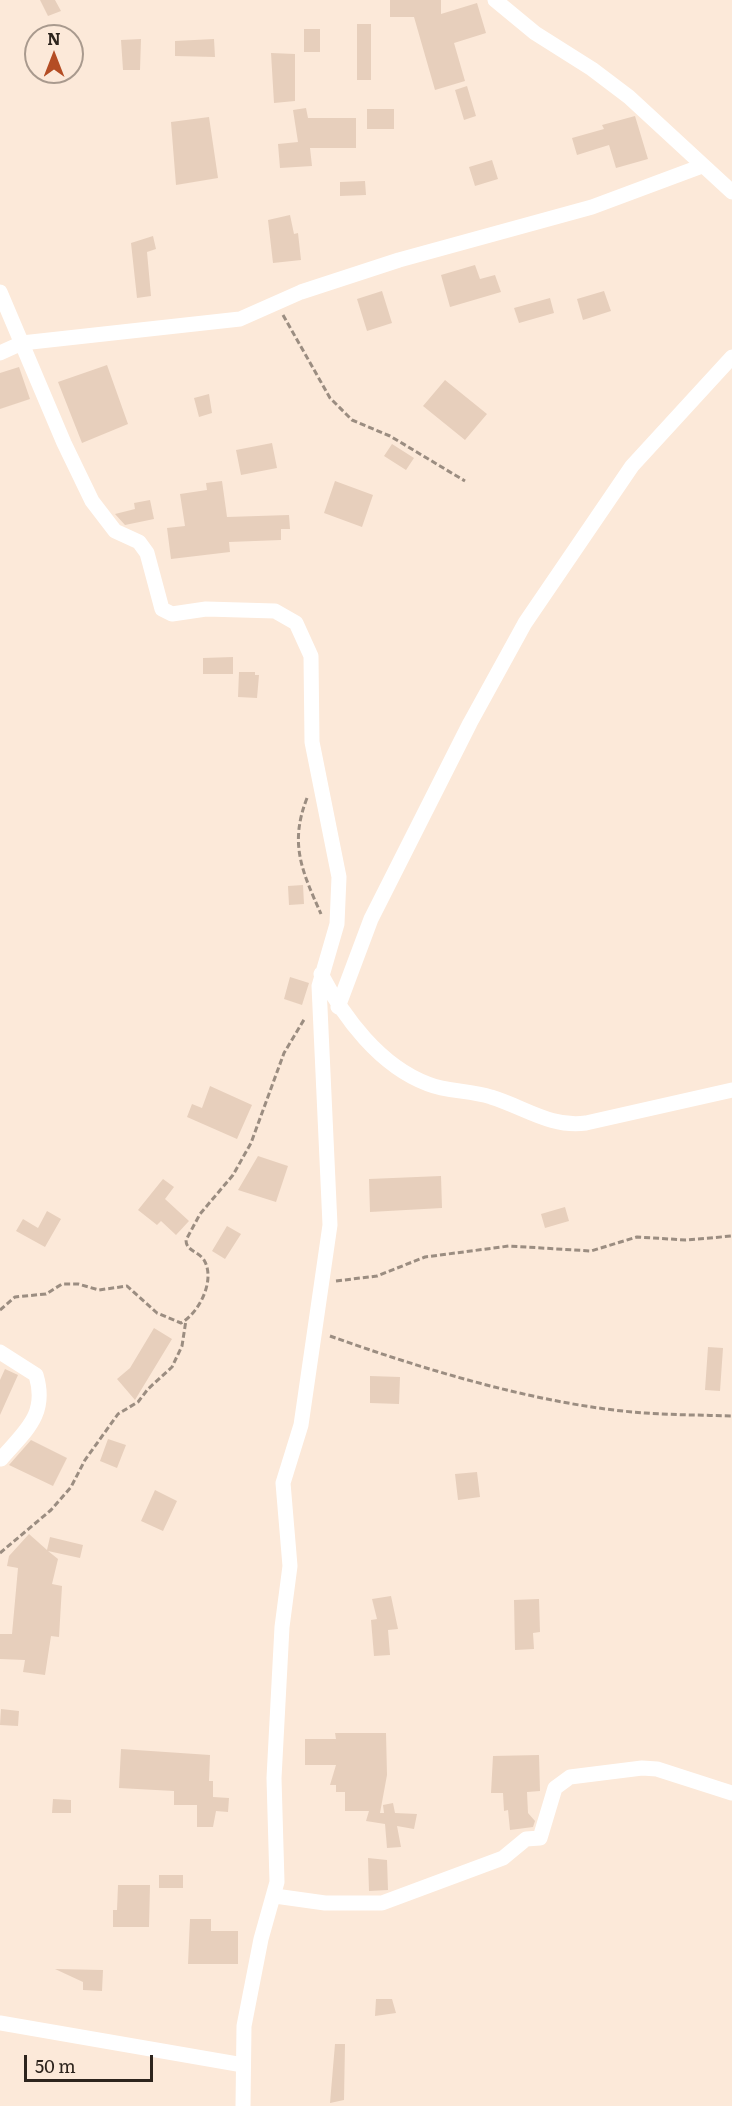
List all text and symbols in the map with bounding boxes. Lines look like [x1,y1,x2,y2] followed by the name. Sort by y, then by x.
[24,24,84,84] north arrow
[47,26,61,50] text: N
[27,2043,156,2081] scale bar
[35,2052,76,2079] text: 50 m

